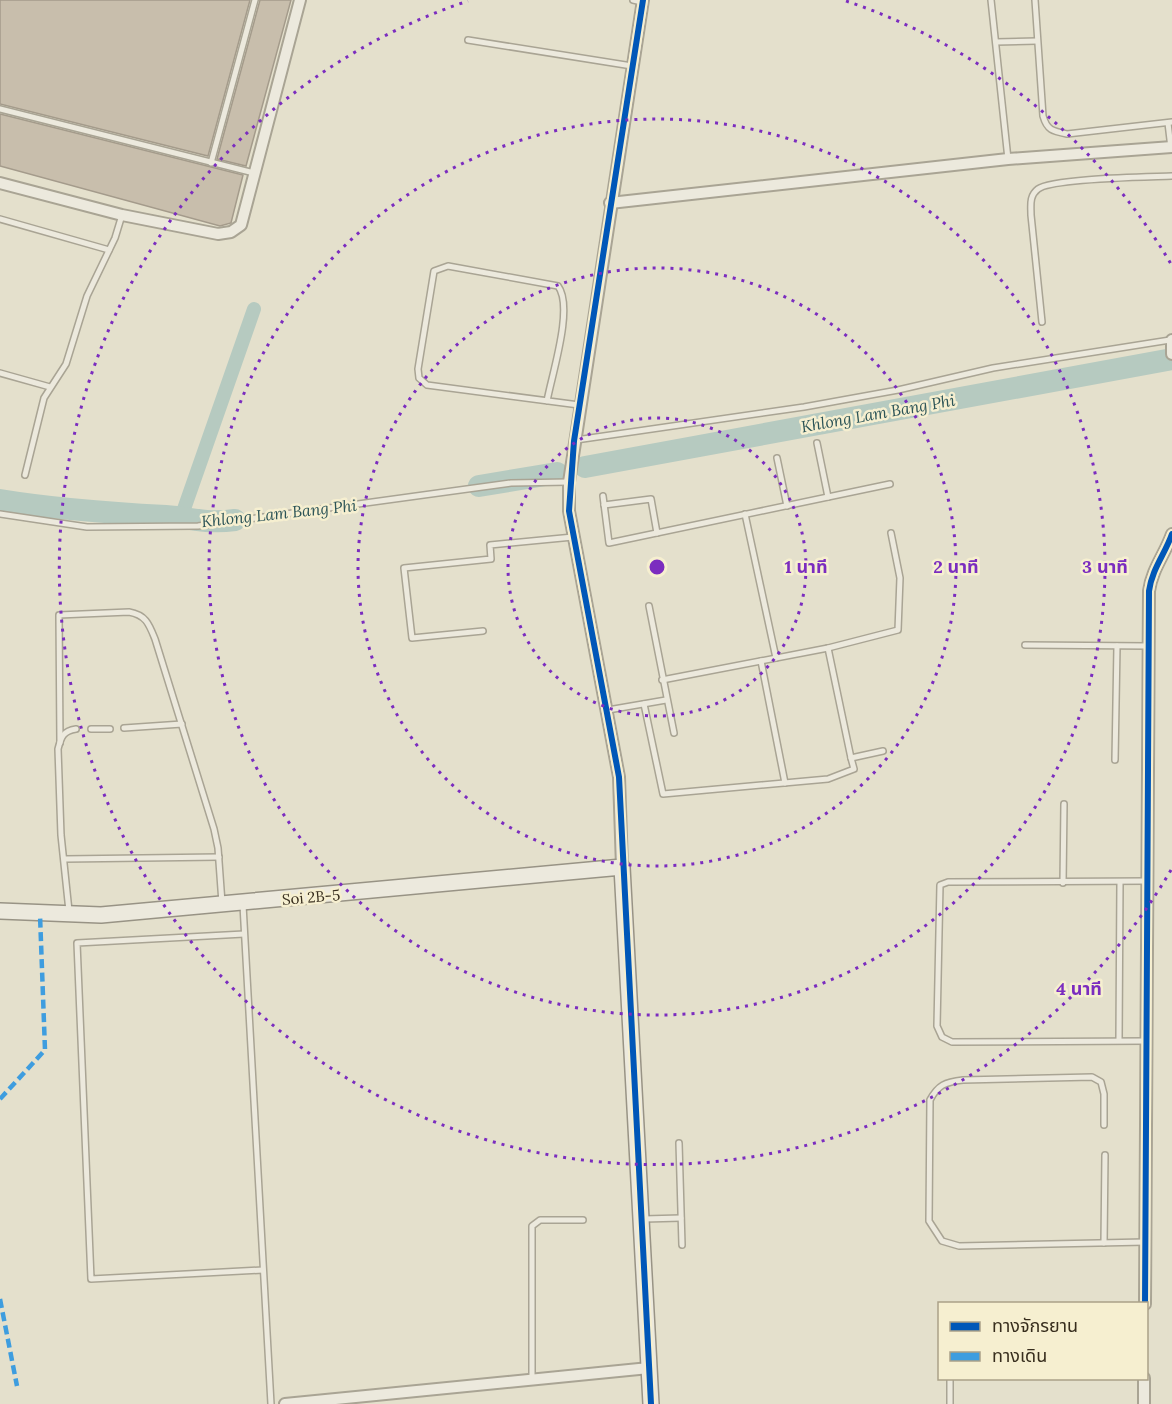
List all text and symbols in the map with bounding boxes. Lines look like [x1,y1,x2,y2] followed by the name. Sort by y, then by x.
[799,390,957,436] water label: Khlong Lam Bang Phi
[200,495,358,531] water label: Khlong Lam Bang Phi
[784,555,828,578] text: 1 นาที
[933,555,979,578] text: 2 นาที
[1082,555,1128,578] text: 3 นาที
[647,557,667,577] centre of rings
[281,885,341,909] street label: Soi 2B-5
[1056,977,1102,1000] text: 4 นาที
[938,1302,1148,1380] legend
[992,1314,1078,1337] text: ทางจักรยาน
[992,1344,1047,1367] text: ทางเดิน

